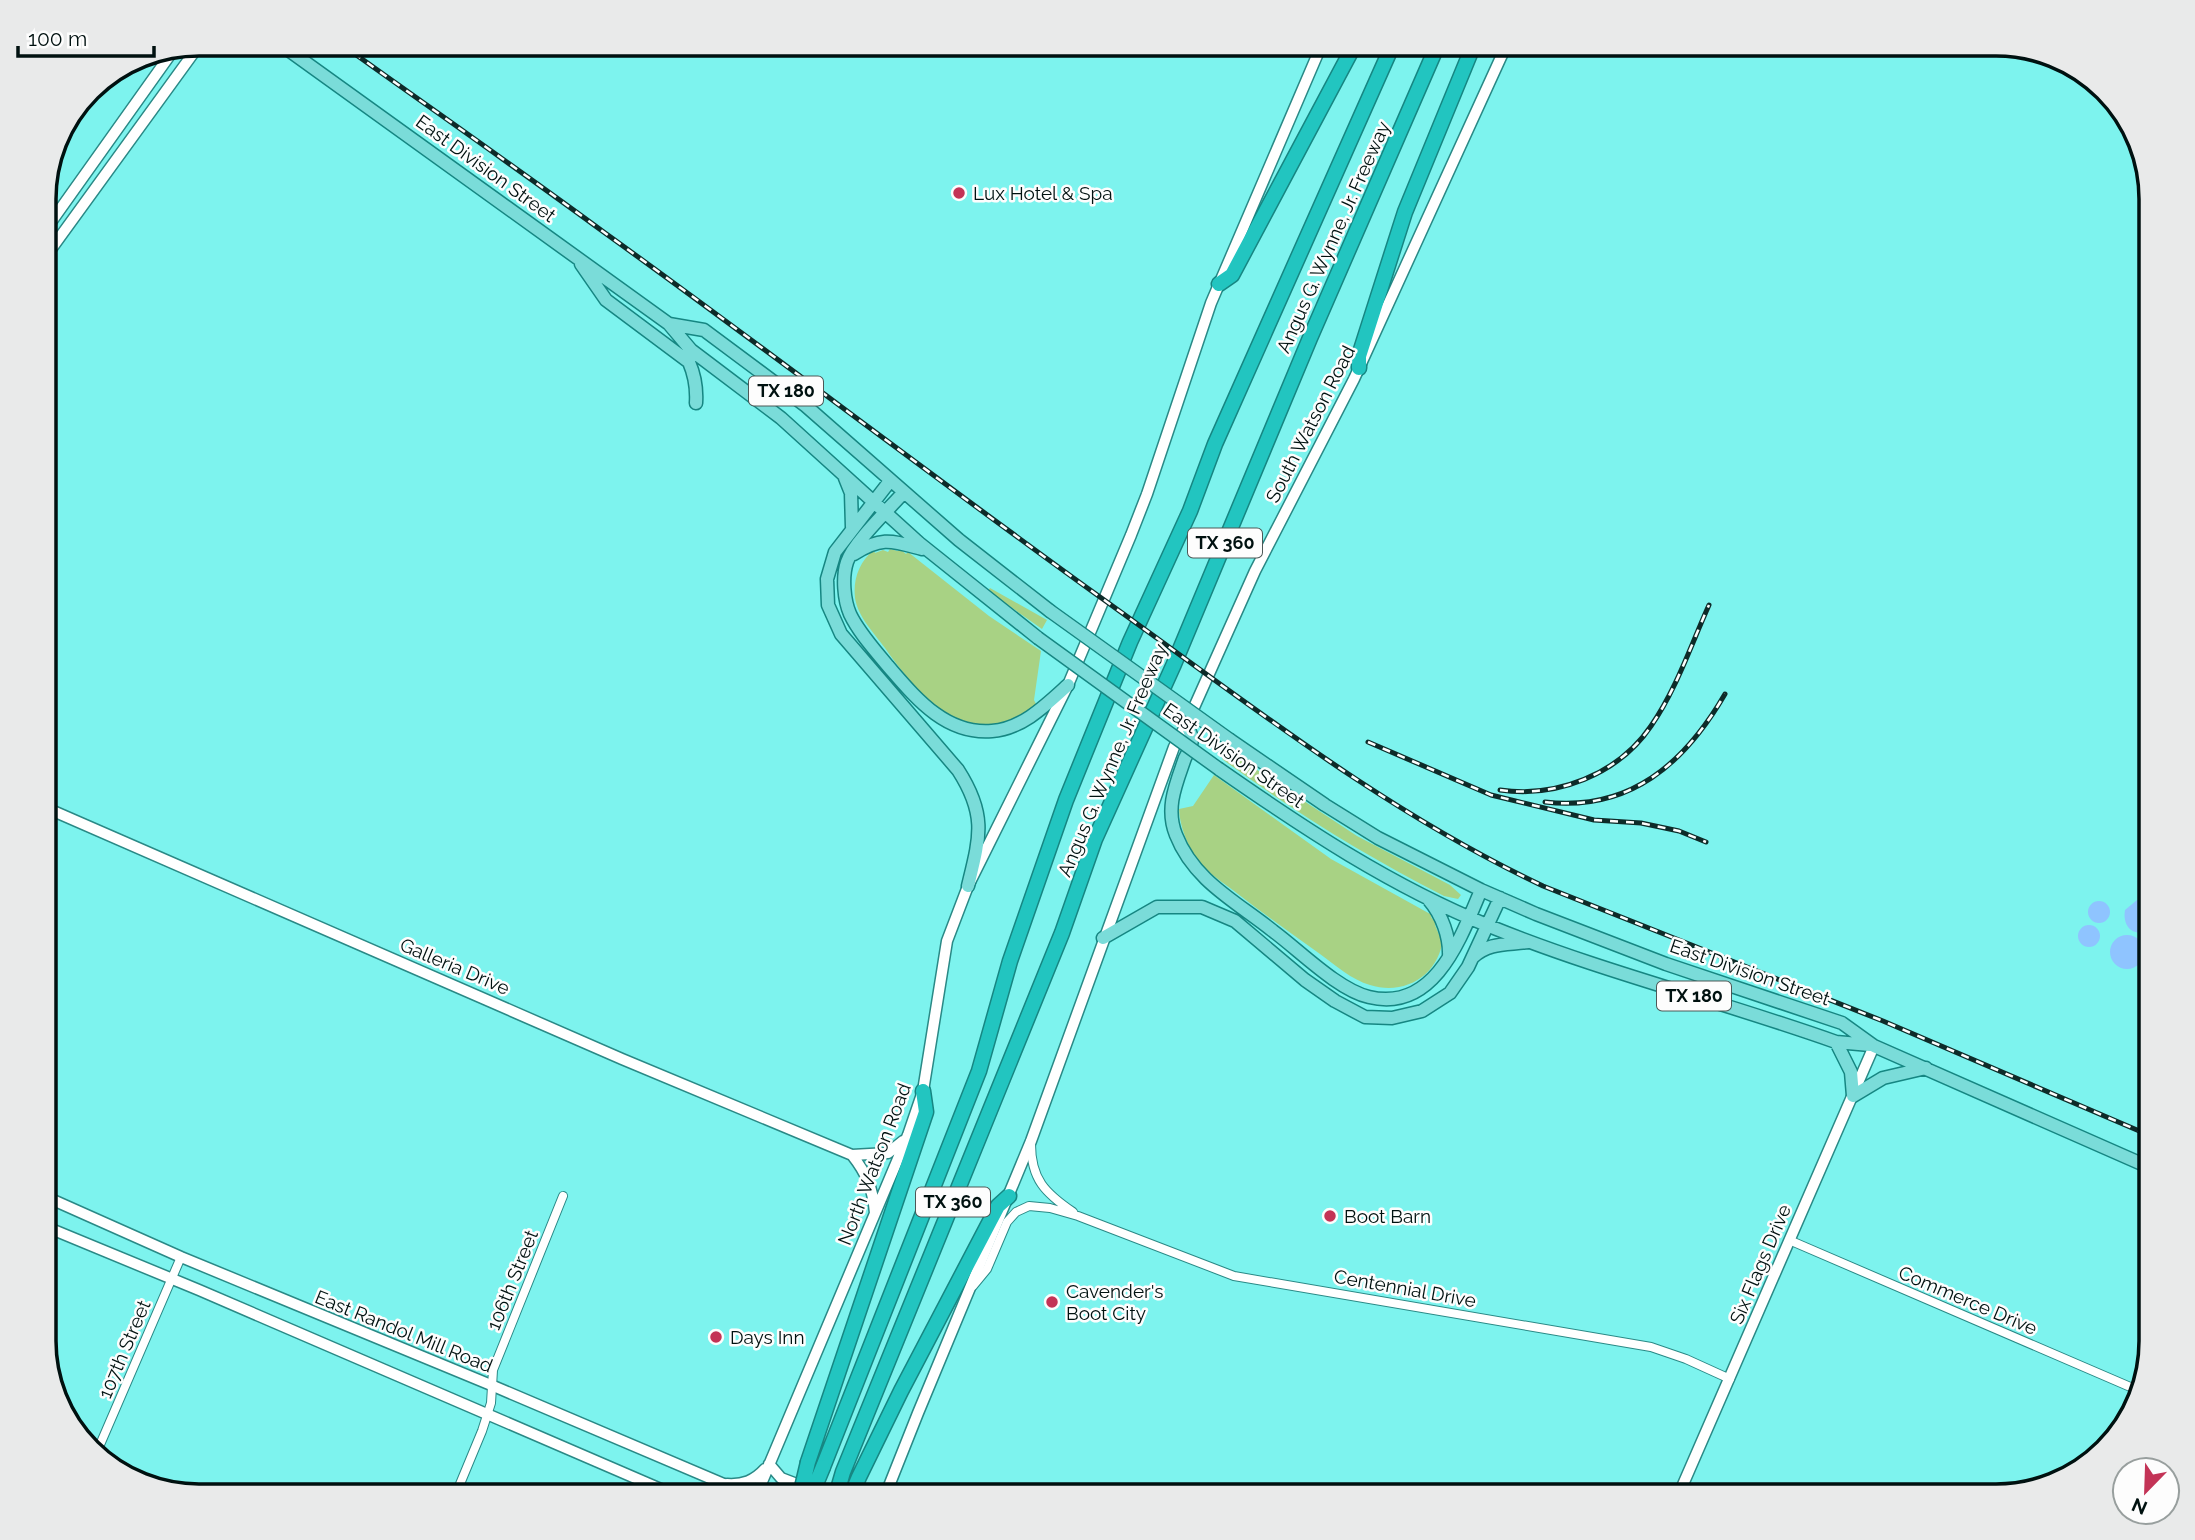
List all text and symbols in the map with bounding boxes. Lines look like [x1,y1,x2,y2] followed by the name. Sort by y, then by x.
[18,14,154,58] scale bar
[28,26,87,51] text: 100 m
[412,110,561,226] street label: East Division Street
[1272,118,1394,356] street label: Angus G. Wynne, Jr. Freeway
[973,182,1113,204] place label: Lux Hotel & Spa
[951,185,967,201] marker: Lux Hotel & Spa
[1261,342,1359,506] street label: South Watson Road
[749,376,823,405] road number: TX 180
[1188,528,1262,558] road number: TX 360
[1053,640,1171,880] street label: Angus G. Wynne, Jr. Freeway
[1159,698,1309,812] street label: East Division Street
[397,933,513,999] street label: Galleria Drive
[1667,934,1833,1010] street label: East Division Street
[1657,981,1731,1010] road number: TX 180
[833,1080,915,1248] street label: North Watson Road
[916,1188,990,1217] road number: TX 360
[1725,1201,1795,1327] street label: Six Flags Drive
[1344,1205,1431,1227] place label: Boot Barn
[1322,1208,1338,1224] marker: Boot Barn
[482,1226,542,1333] street label: 106th Street
[1895,1261,2041,1339] street label: Commerce Drive
[1332,1265,1478,1311] street label: Centennial Drive
[1066,1280,1164,1324] place label: Cavender's Boot City
[312,1285,496,1377] street label: East Randol Mill Road
[1044,1294,1060,1310] marker: Cavender's Boot City
[93,1296,155,1402] street label: 107th Street
[730,1326,805,1348] place label: Days Inn
[708,1329,724,1345] marker: Days Inn
[2111,1456,2181,1526] north arrow
[2128,1494,2150,1520] text: N

